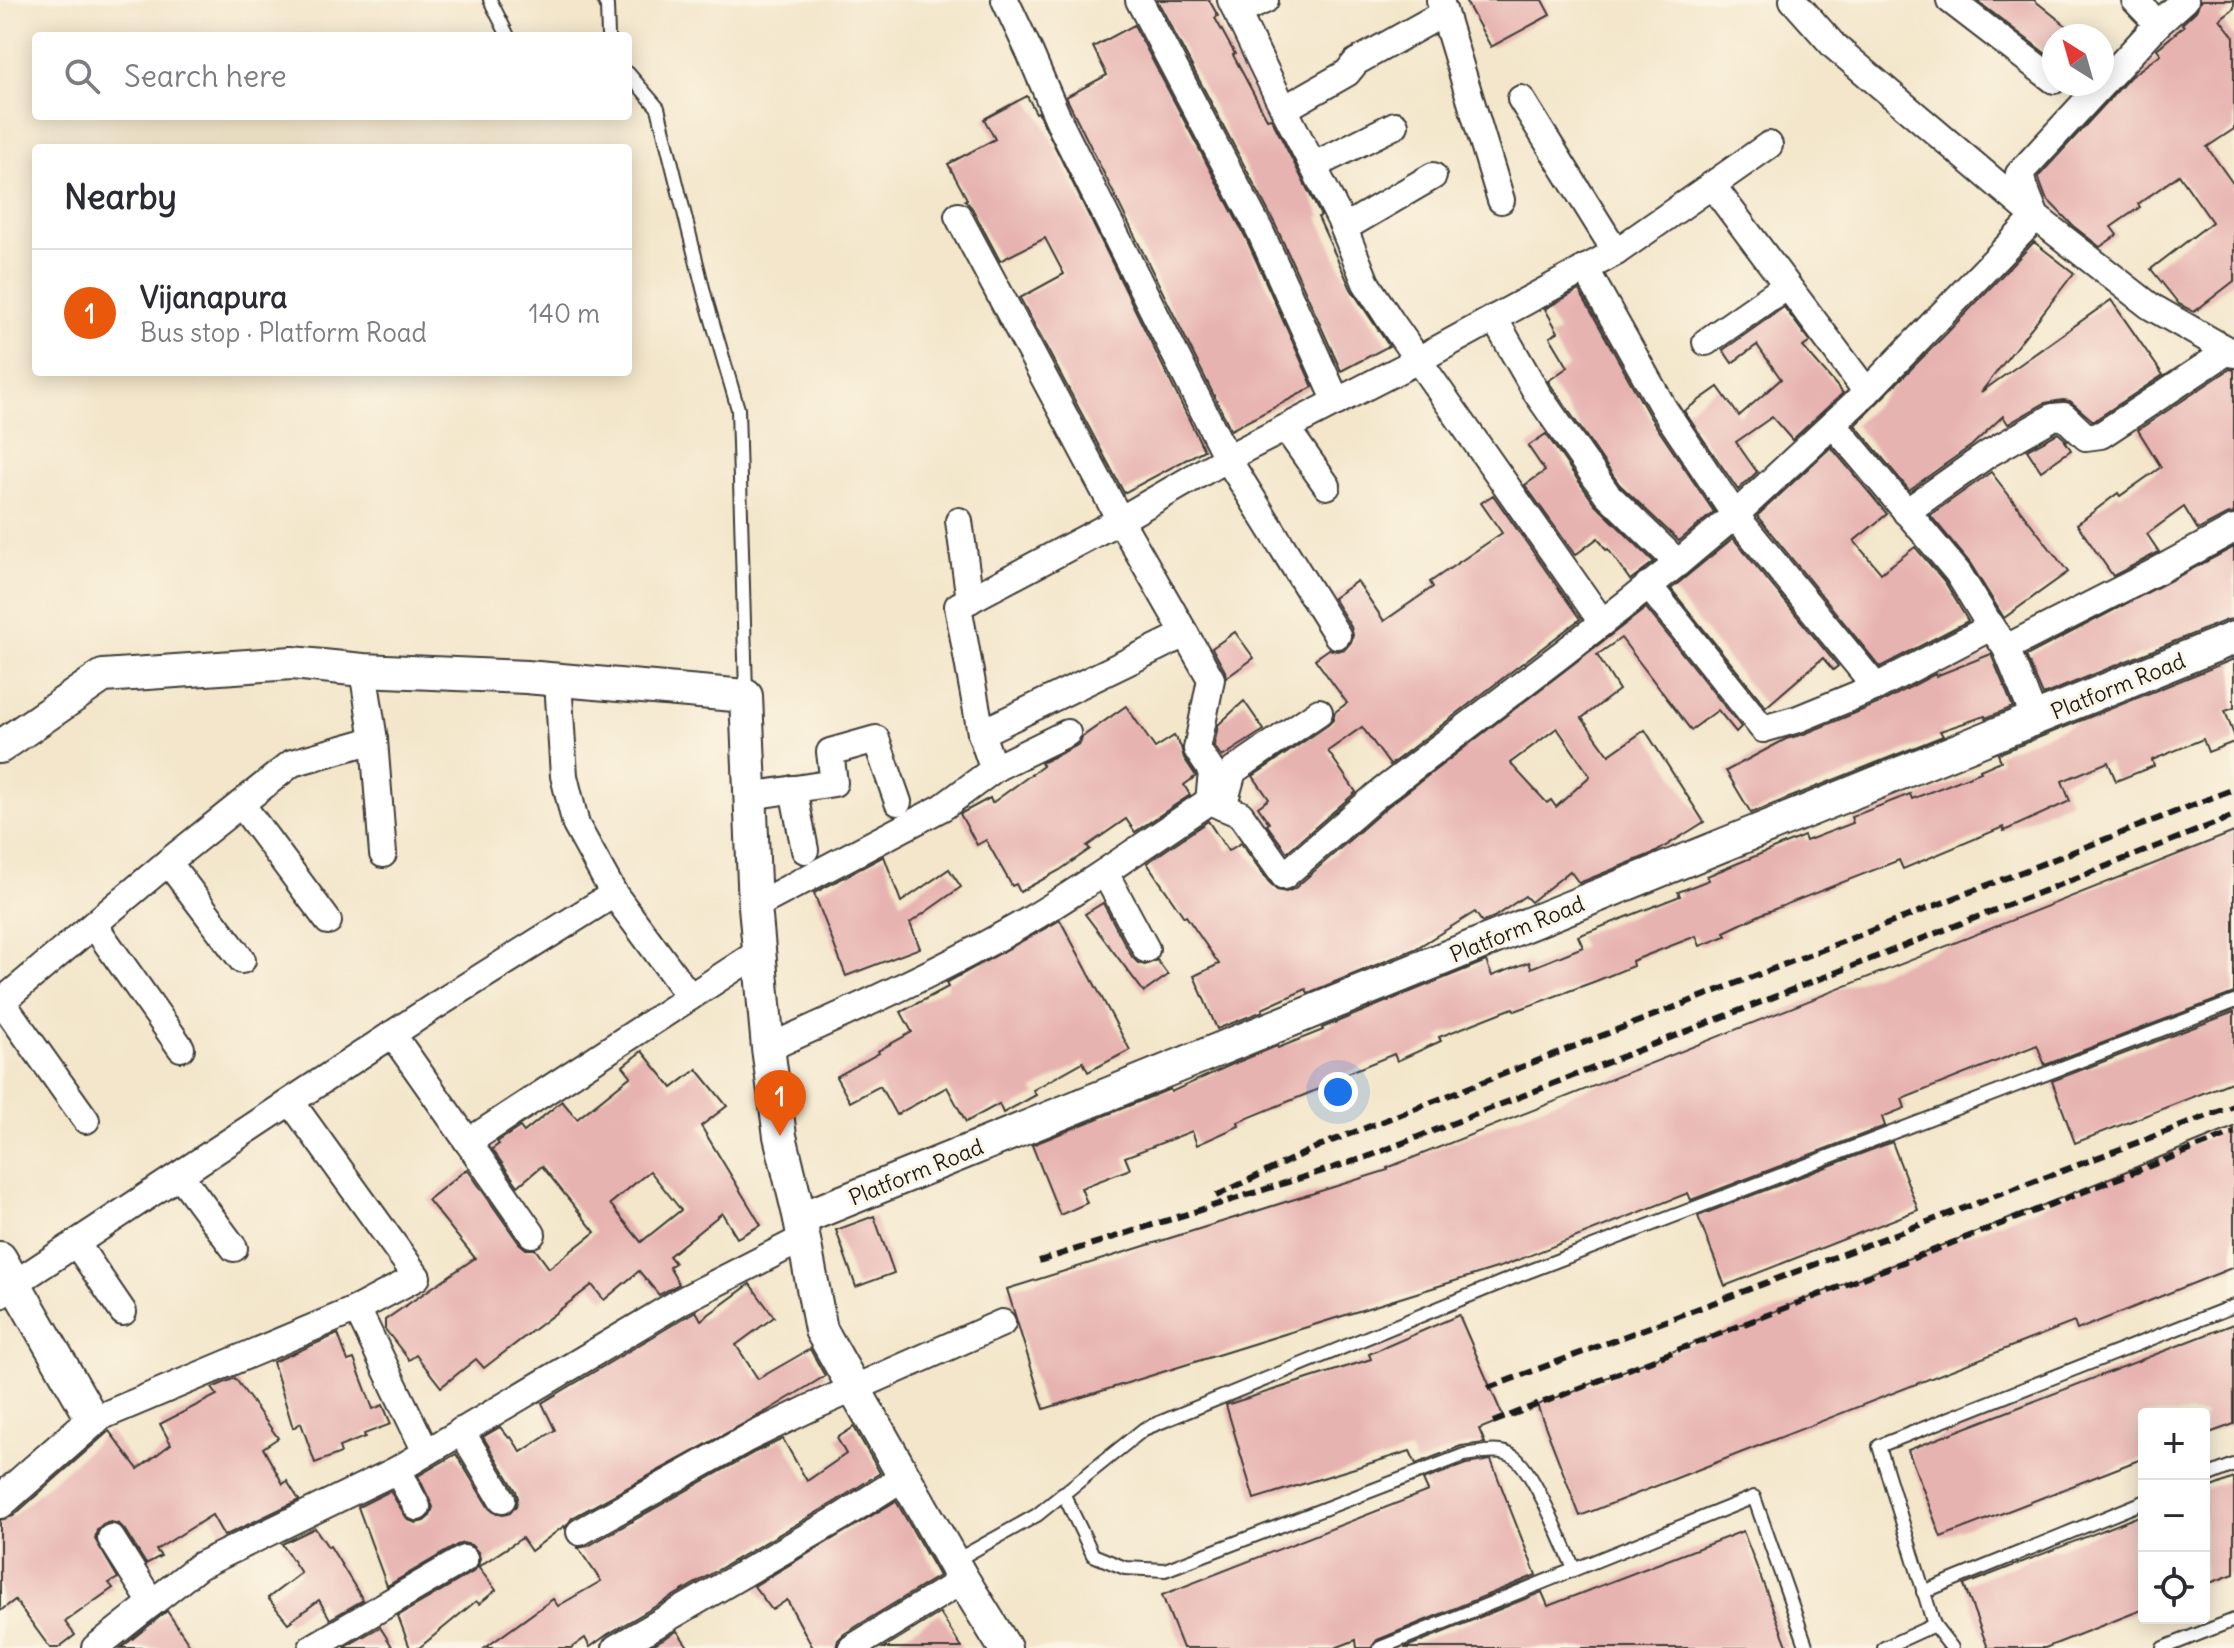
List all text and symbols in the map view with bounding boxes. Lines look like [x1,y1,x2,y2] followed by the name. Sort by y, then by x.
[2042,24,2114,96] north arrow
[32,32,632,120] search box
[60,54,104,98] icon: search
[124,57,287,95] text: Search here
[64,175,177,218] text: Nearby
[140,278,287,316] text: Vijanapura
[85,297,95,330] text: 1
[529,297,600,330] text: 140 m
[140,316,427,349] text: Bus stop · Platform Road
[2047,646,2189,726] street label: Platform Road
[1446,889,1588,969] street label: Platform Road
[754,1070,806,1136] pin: 1
[1318,1072,1358,1112] your location
[845,1132,987,1212] street label: Platform Road
[2138,1408,2210,1624] map controls
[2138,1408,2210,1480] button: +
[2138,1480,2210,1552] button: −
[2138,1552,2210,1624] button: locate

